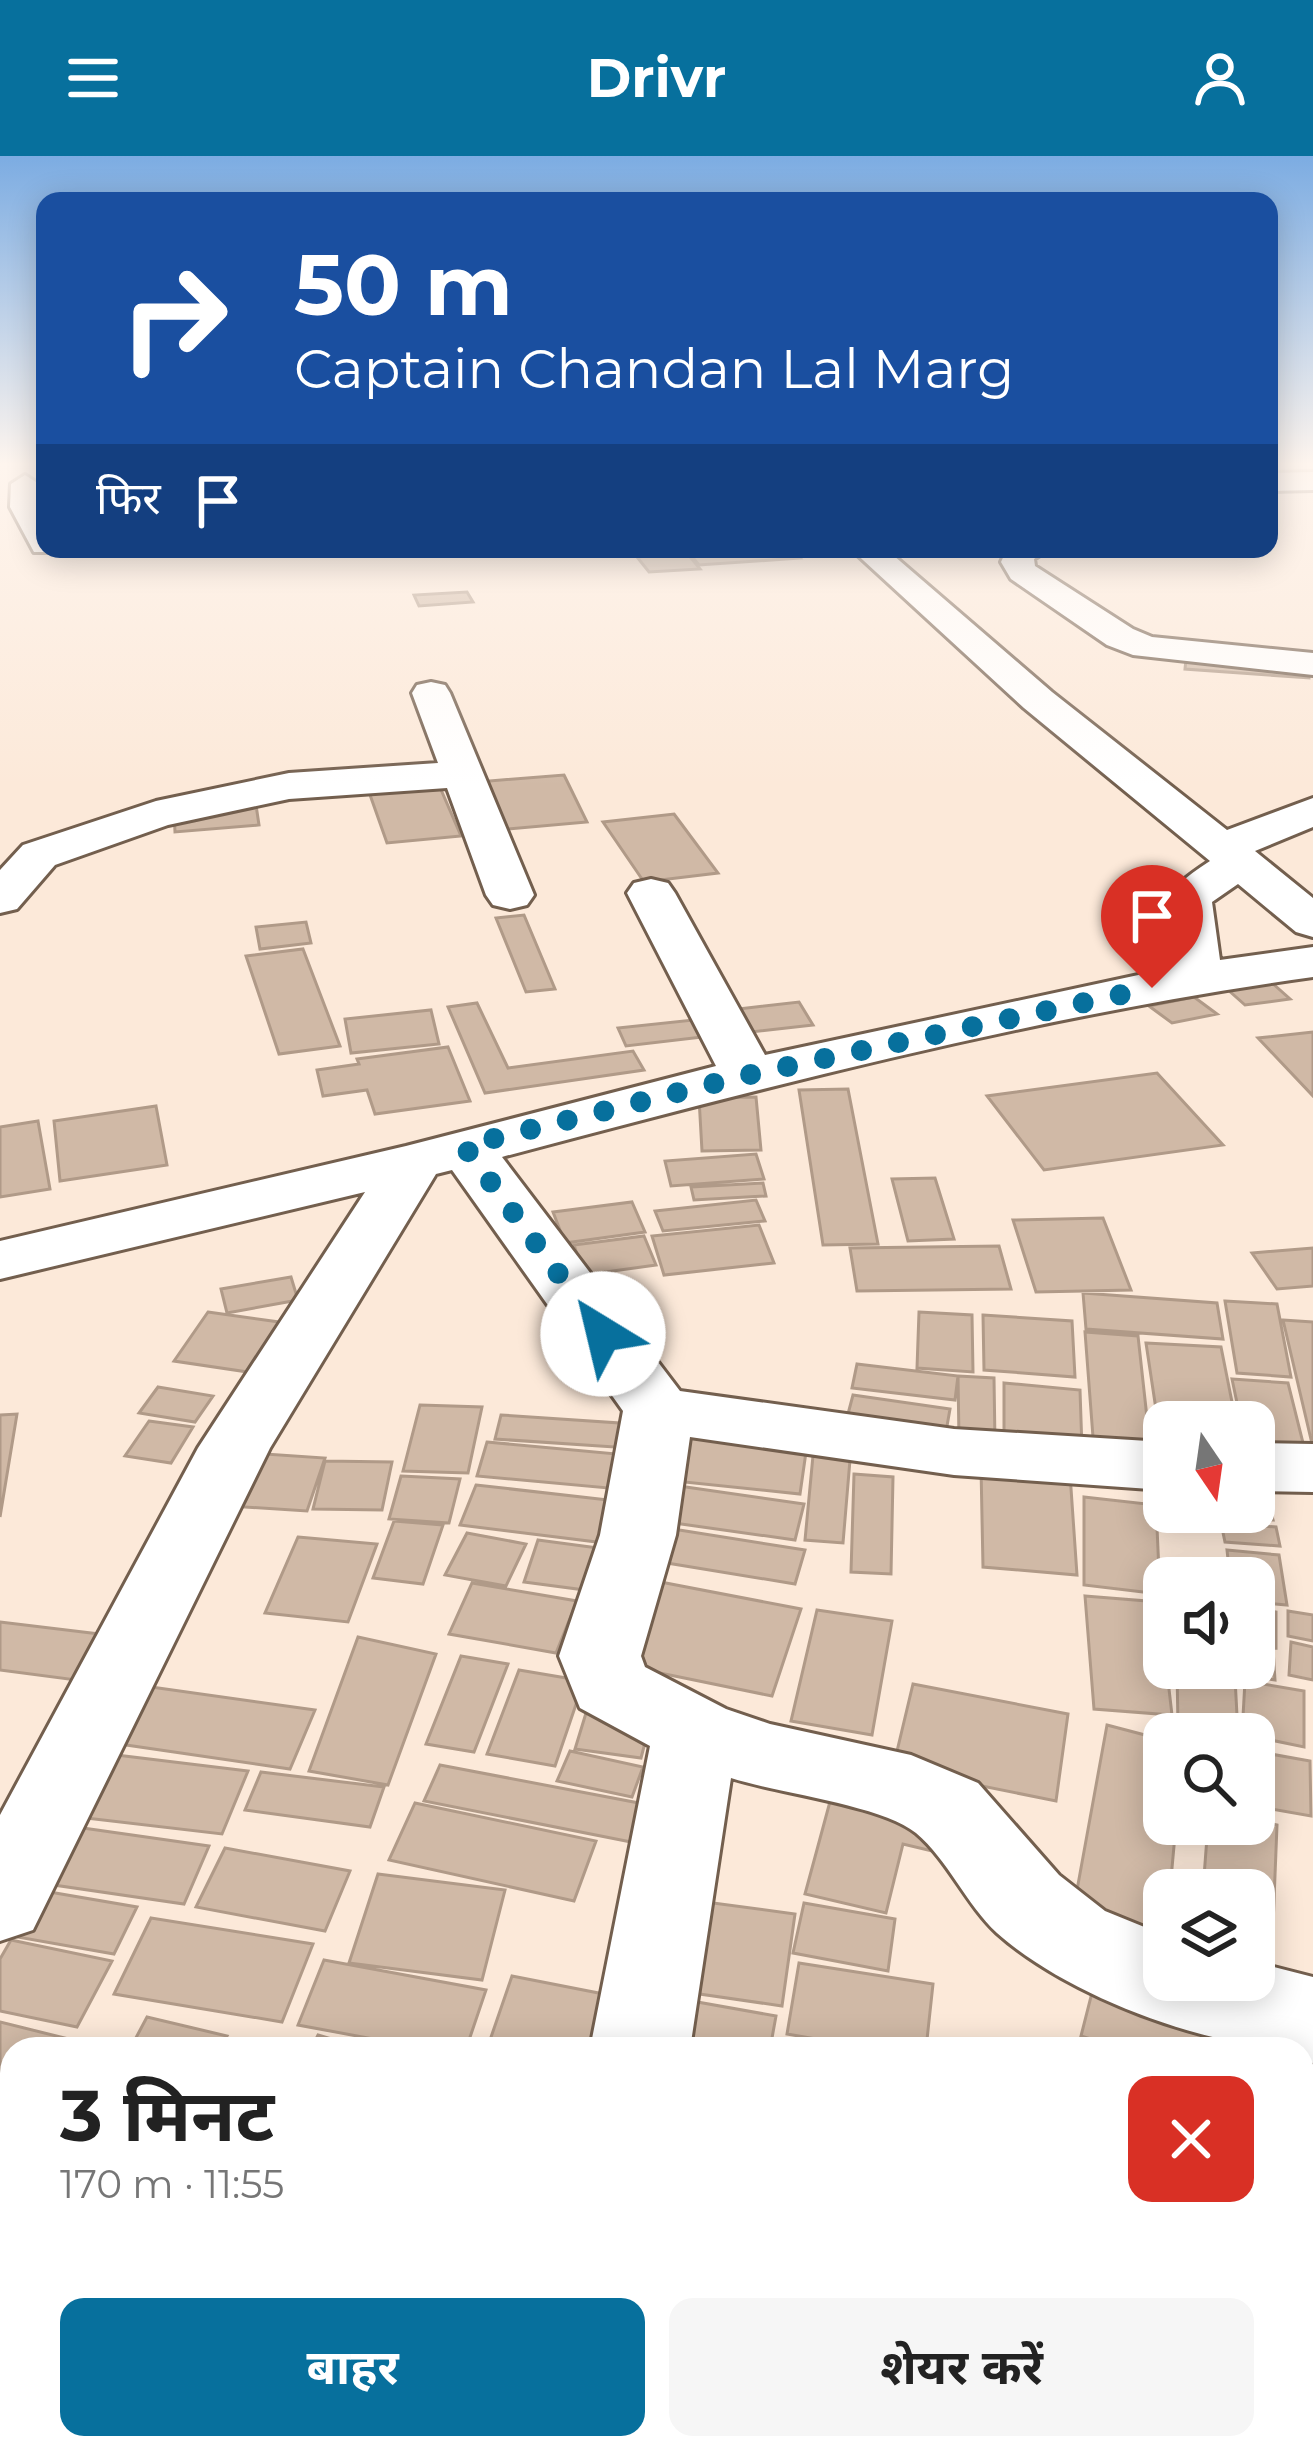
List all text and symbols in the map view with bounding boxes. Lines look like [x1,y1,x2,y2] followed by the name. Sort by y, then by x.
[60,45,126,111] icon: menu
[587,45,726,111] text: Drivr
[1187,45,1253,111] icon: person
[294,234,513,336] text: 50 m
[96,240,252,396] icon: right
[294,336,1014,402] text: Captain Chandan Lal Marg
[185,468,251,534] icon: arrive
[96,470,161,525] text: फिर
[1101,865,1203,988] pin
[1119,883,1185,949] icon: arrive
[540,1271,666,1397] position arrow
[1143,1401,1275,1533] north arrow
[1143,1401,1275,2001] map controls
[1143,1557,1275,1689] button: sound
[1143,1713,1275,1845] button: search
[1143,1869,1275,2001] button: layers
[60,2071,274,2159] text: 3 मिनट
[1128,2076,1254,2202] button: close
[60,2160,284,2208] text: 170 m · 11:55
[60,2298,645,2436] button: बाहर
[669,2298,1254,2436] button: शेयर करें

